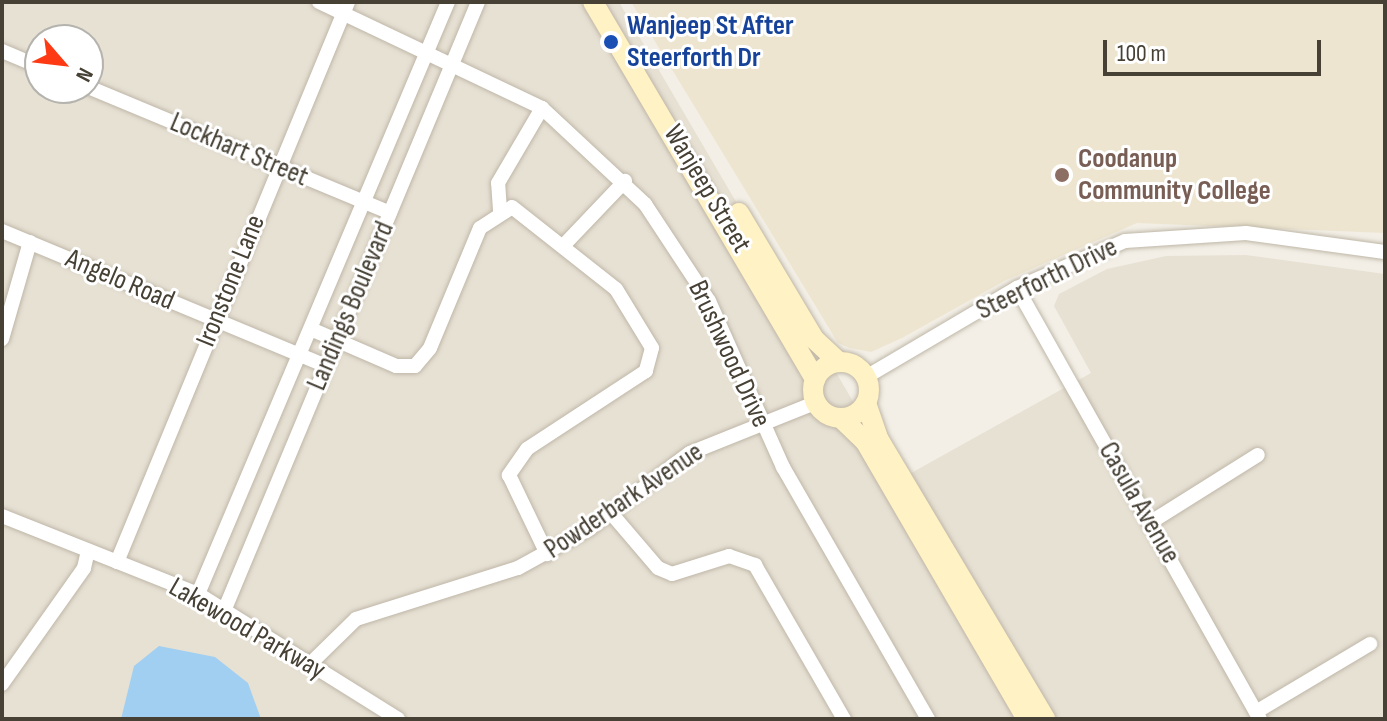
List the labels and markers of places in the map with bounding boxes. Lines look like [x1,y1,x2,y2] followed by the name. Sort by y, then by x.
[627,9,794,75] place label: Wanjeep St After Steerforth Dr
[602,33,620,51] marker: Wanjeep St After Steerforth Dr
[1078,142,1271,208] place label: Coodanup Community College
[1053,166,1071,184] marker: Coodanup Community College

